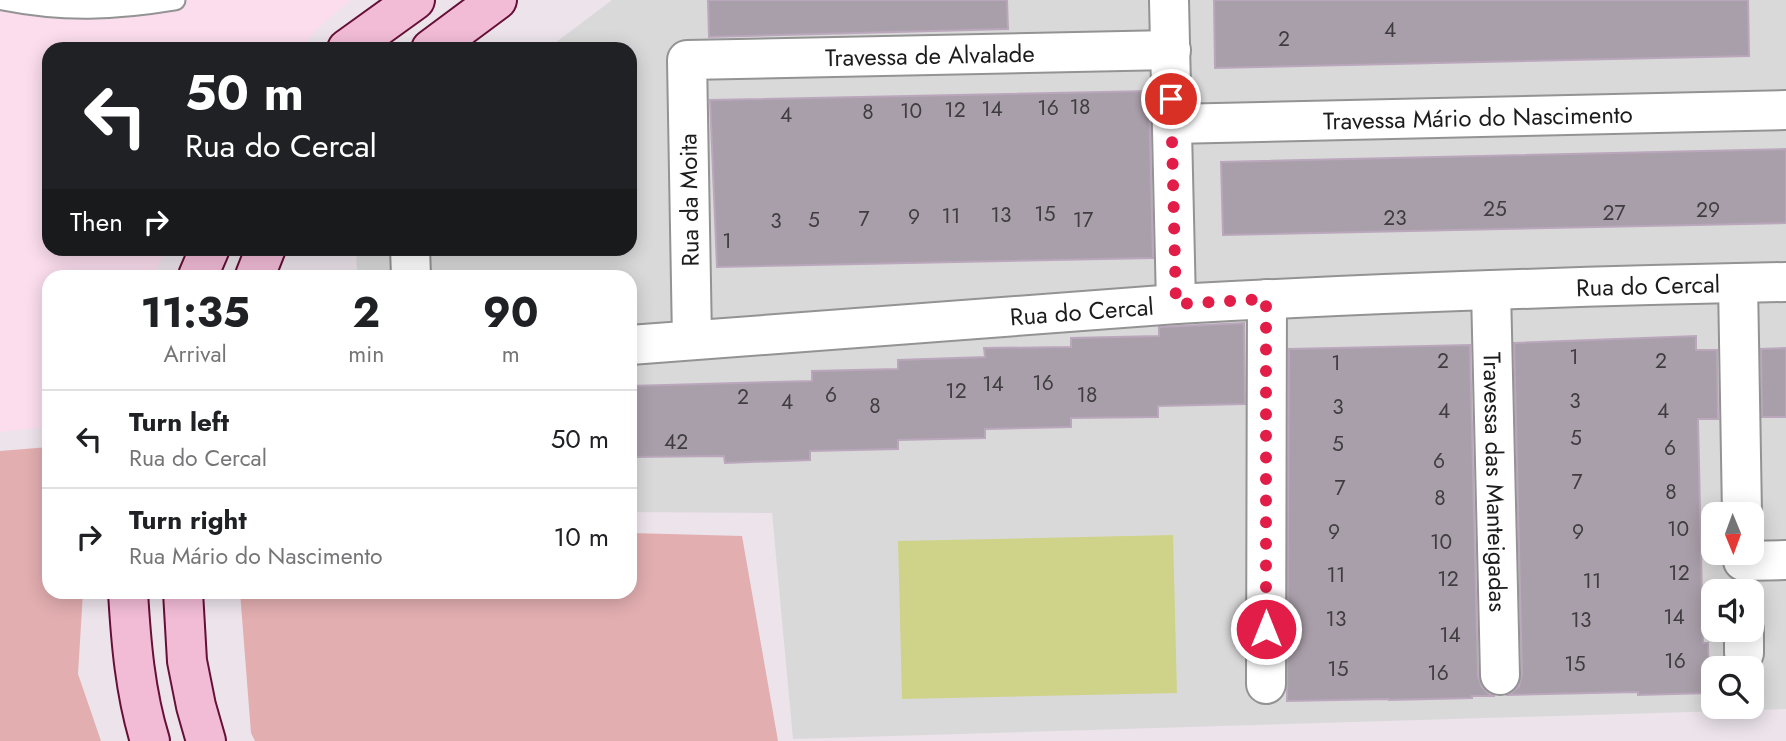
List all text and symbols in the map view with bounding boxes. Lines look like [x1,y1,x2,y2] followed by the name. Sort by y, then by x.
[1384,15,1396,45] house number: 4
[1278,24,1290,54] house number: 2
[825,35,1035,75] street label: Travessa de Alvalade
[185,58,304,128] text: 50 m
[1141,69,1201,129] pin
[70,70,161,161] icon: left
[1152,80,1190,118] icon: arrive
[1070,92,1090,122] house number: 18
[1037,93,1059,123] house number: 16
[981,94,1003,124] house number: 14
[944,95,966,125] house number: 12
[900,96,922,126] house number: 10
[1323,96,1633,138] street label: Travessa Mário do Nascimento
[862,97,874,127] house number: 8
[780,100,792,130] house number: 4
[185,123,377,169] text: Rua do Cercal
[670,133,708,267] street label: Rua da Moita
[1483,194,1507,224] house number: 25
[1696,195,1720,225] house number: 29
[1603,198,1625,228] house number: 27
[1034,199,1056,229] house number: 15
[991,200,1011,230] house number: 13
[942,201,960,231] house number: 11
[908,202,920,232] house number: 9
[70,203,123,241] text: Then
[137,203,175,241] icon: right
[1383,203,1407,233] house number: 23
[858,204,870,234] house number: 7
[808,205,820,235] house number: 5
[1073,205,1093,235] house number: 17
[770,206,782,236] house number: 3
[722,226,732,256] house number: 1
[1576,266,1721,305] street label: Rua do Cercal
[140,282,250,343] text: 11:35
[352,282,380,343] text: 2
[483,282,539,343] text: 90
[1009,288,1155,334] street label: Rua do Cercal
[163,337,227,371] text: Arrival
[348,337,384,371] text: min
[502,337,520,371] text: m
[1569,342,1579,372] house number: 1
[1437,346,1449,376] house number: 2
[1655,346,1667,376] house number: 2
[1331,348,1341,378] house number: 1
[1475,352,1516,612] street label: Travessa das Manteigadas
[1032,368,1054,398] house number: 16
[982,369,1004,399] house number: 14
[945,376,967,406] house number: 12
[825,380,837,410] house number: 6
[1077,380,1097,410] house number: 18
[737,382,749,412] house number: 2
[1569,386,1581,416] house number: 3
[781,387,793,417] house number: 4
[869,391,881,421] house number: 8
[1332,392,1344,422] house number: 3
[1438,396,1450,426] house number: 4
[1657,396,1669,426] house number: 4
[129,403,229,441] text: Turn left
[70,420,108,458] icon: left
[551,420,609,458] text: 50 m
[1570,423,1582,453] house number: 5
[664,427,688,457] house number: 42
[1332,429,1344,459] house number: 5
[1664,433,1676,463] house number: 6
[129,441,267,475] text: Rua do Cercal
[1433,446,1445,476] house number: 6
[1571,467,1583,497] house number: 7
[1334,473,1346,503] house number: 7
[1665,477,1677,507] house number: 8
[1434,483,1446,513] house number: 8
[129,501,247,539] text: Turn right
[1701,502,1764,565] north arrow
[1701,502,1764,719] map controls
[1667,514,1689,544] house number: 10
[1328,517,1340,547] house number: 9
[1572,517,1584,547] house number: 9
[70,518,108,556] icon: right
[554,518,609,556] text: 10 m
[1430,527,1452,557] house number: 10
[129,539,383,573] text: Rua Mário do Nascimento
[1668,558,1690,588] house number: 12
[1327,560,1345,590] house number: 11
[1437,564,1459,594] house number: 12
[1583,566,1601,596] house number: 11
[1701,579,1764,642] button: sound
[1229,592,1303,666] position arrow
[1663,602,1685,632] house number: 14
[1326,604,1346,634] house number: 13
[1571,605,1591,635] house number: 13
[1439,620,1461,650] house number: 14
[1664,646,1686,676] house number: 16
[1564,649,1586,679] house number: 15
[1327,654,1349,684] house number: 15
[1701,656,1764,719] button: search
[1427,658,1449,688] house number: 16

